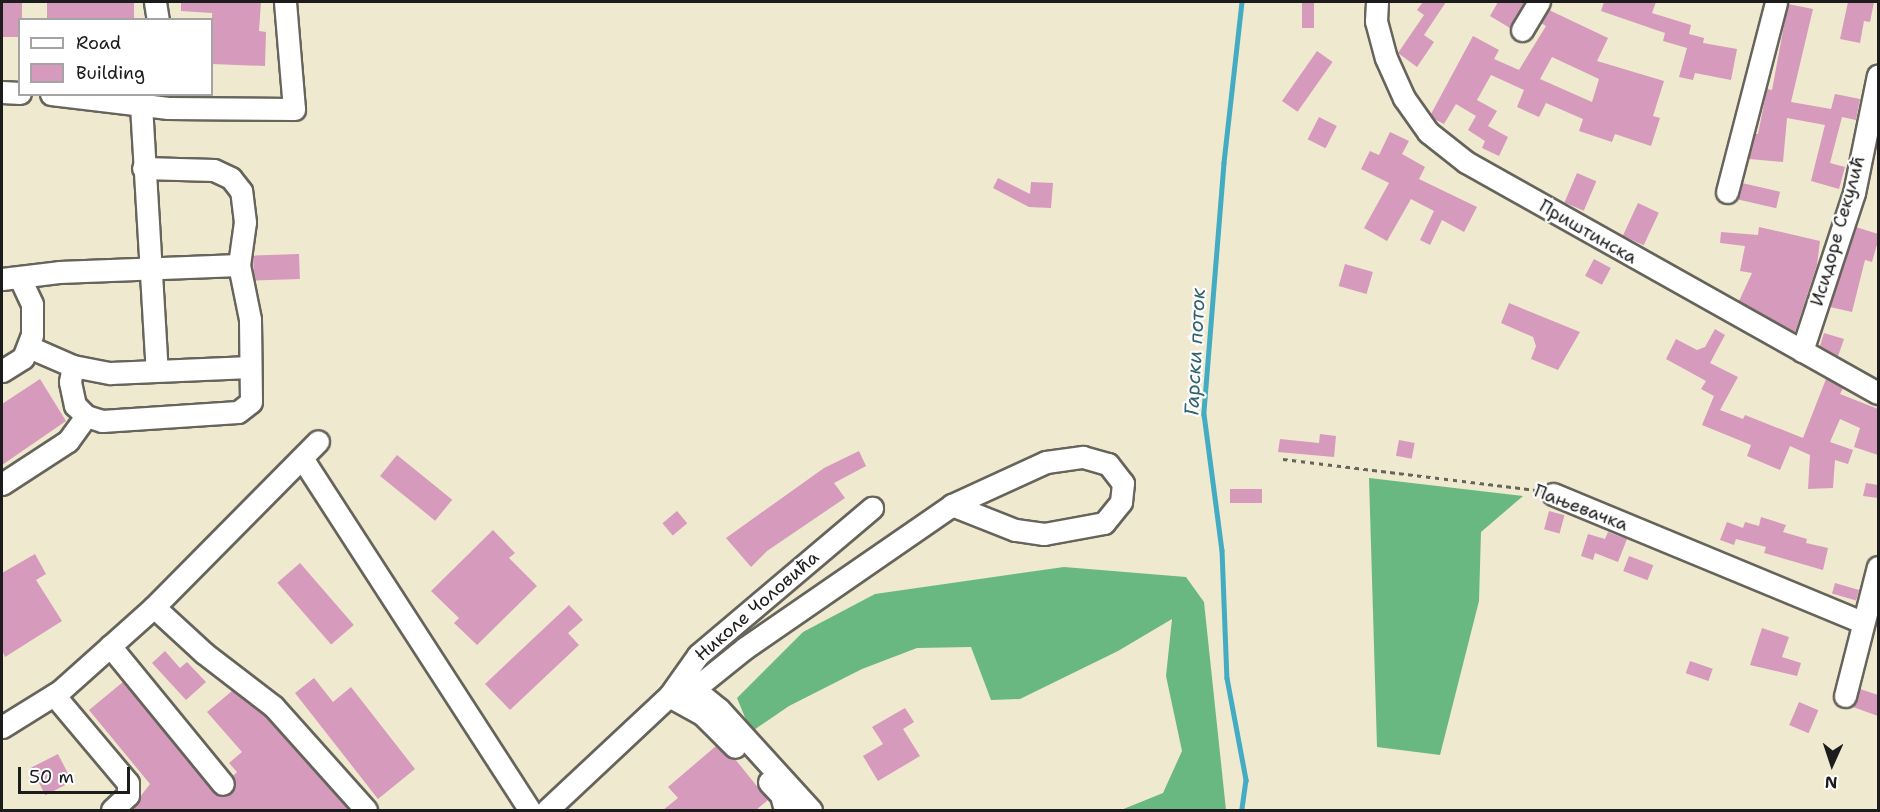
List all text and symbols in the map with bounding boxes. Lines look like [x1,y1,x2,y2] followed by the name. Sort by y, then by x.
[18,18,213,96] legend
[76,31,121,55] text: Road
[76,61,145,85] text: Building
[1806,153,1870,309] street label: Исидоре Секулић
[1535,195,1641,269] street label: Приштинска
[1180,288,1210,416] water label: Гарски поток
[1531,480,1631,536] street label: Пањевачка
[691,546,823,666] street label: Николе Чоловића
[1802,734,1862,794] north arrow
[21,755,134,793] scale bar
[29,765,74,789] text: 50 m
[1824,772,1838,793] text: N

